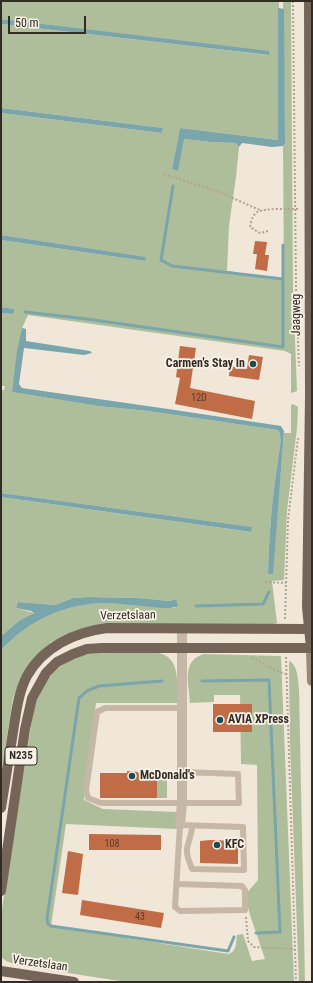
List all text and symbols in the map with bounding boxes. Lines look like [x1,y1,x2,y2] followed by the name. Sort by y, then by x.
[10,8,88,34] scale bar
[15,16,39,30] text: 50 m
[290,294,304,336] street label: Jaagweg
[166,357,245,371] place label: Carmen's Stay In
[248,359,258,369] marker: Carmen's Stay In
[191,392,207,404] house number: 12D
[100,608,156,624] street label: Verzetslaan
[228,713,289,727] place label: AVIA XPress
[215,715,225,725] marker: AVIA XPress
[5,747,37,765] road number: N235
[140,769,195,783] place label: McDonald's
[127,771,137,781] marker: McDonald's
[105,838,119,850] house number: 108
[225,838,244,852] place label: KFC
[212,840,222,850] marker: KFC
[135,911,145,923] house number: 43
[11,953,69,975] street label: Verzetslaan

